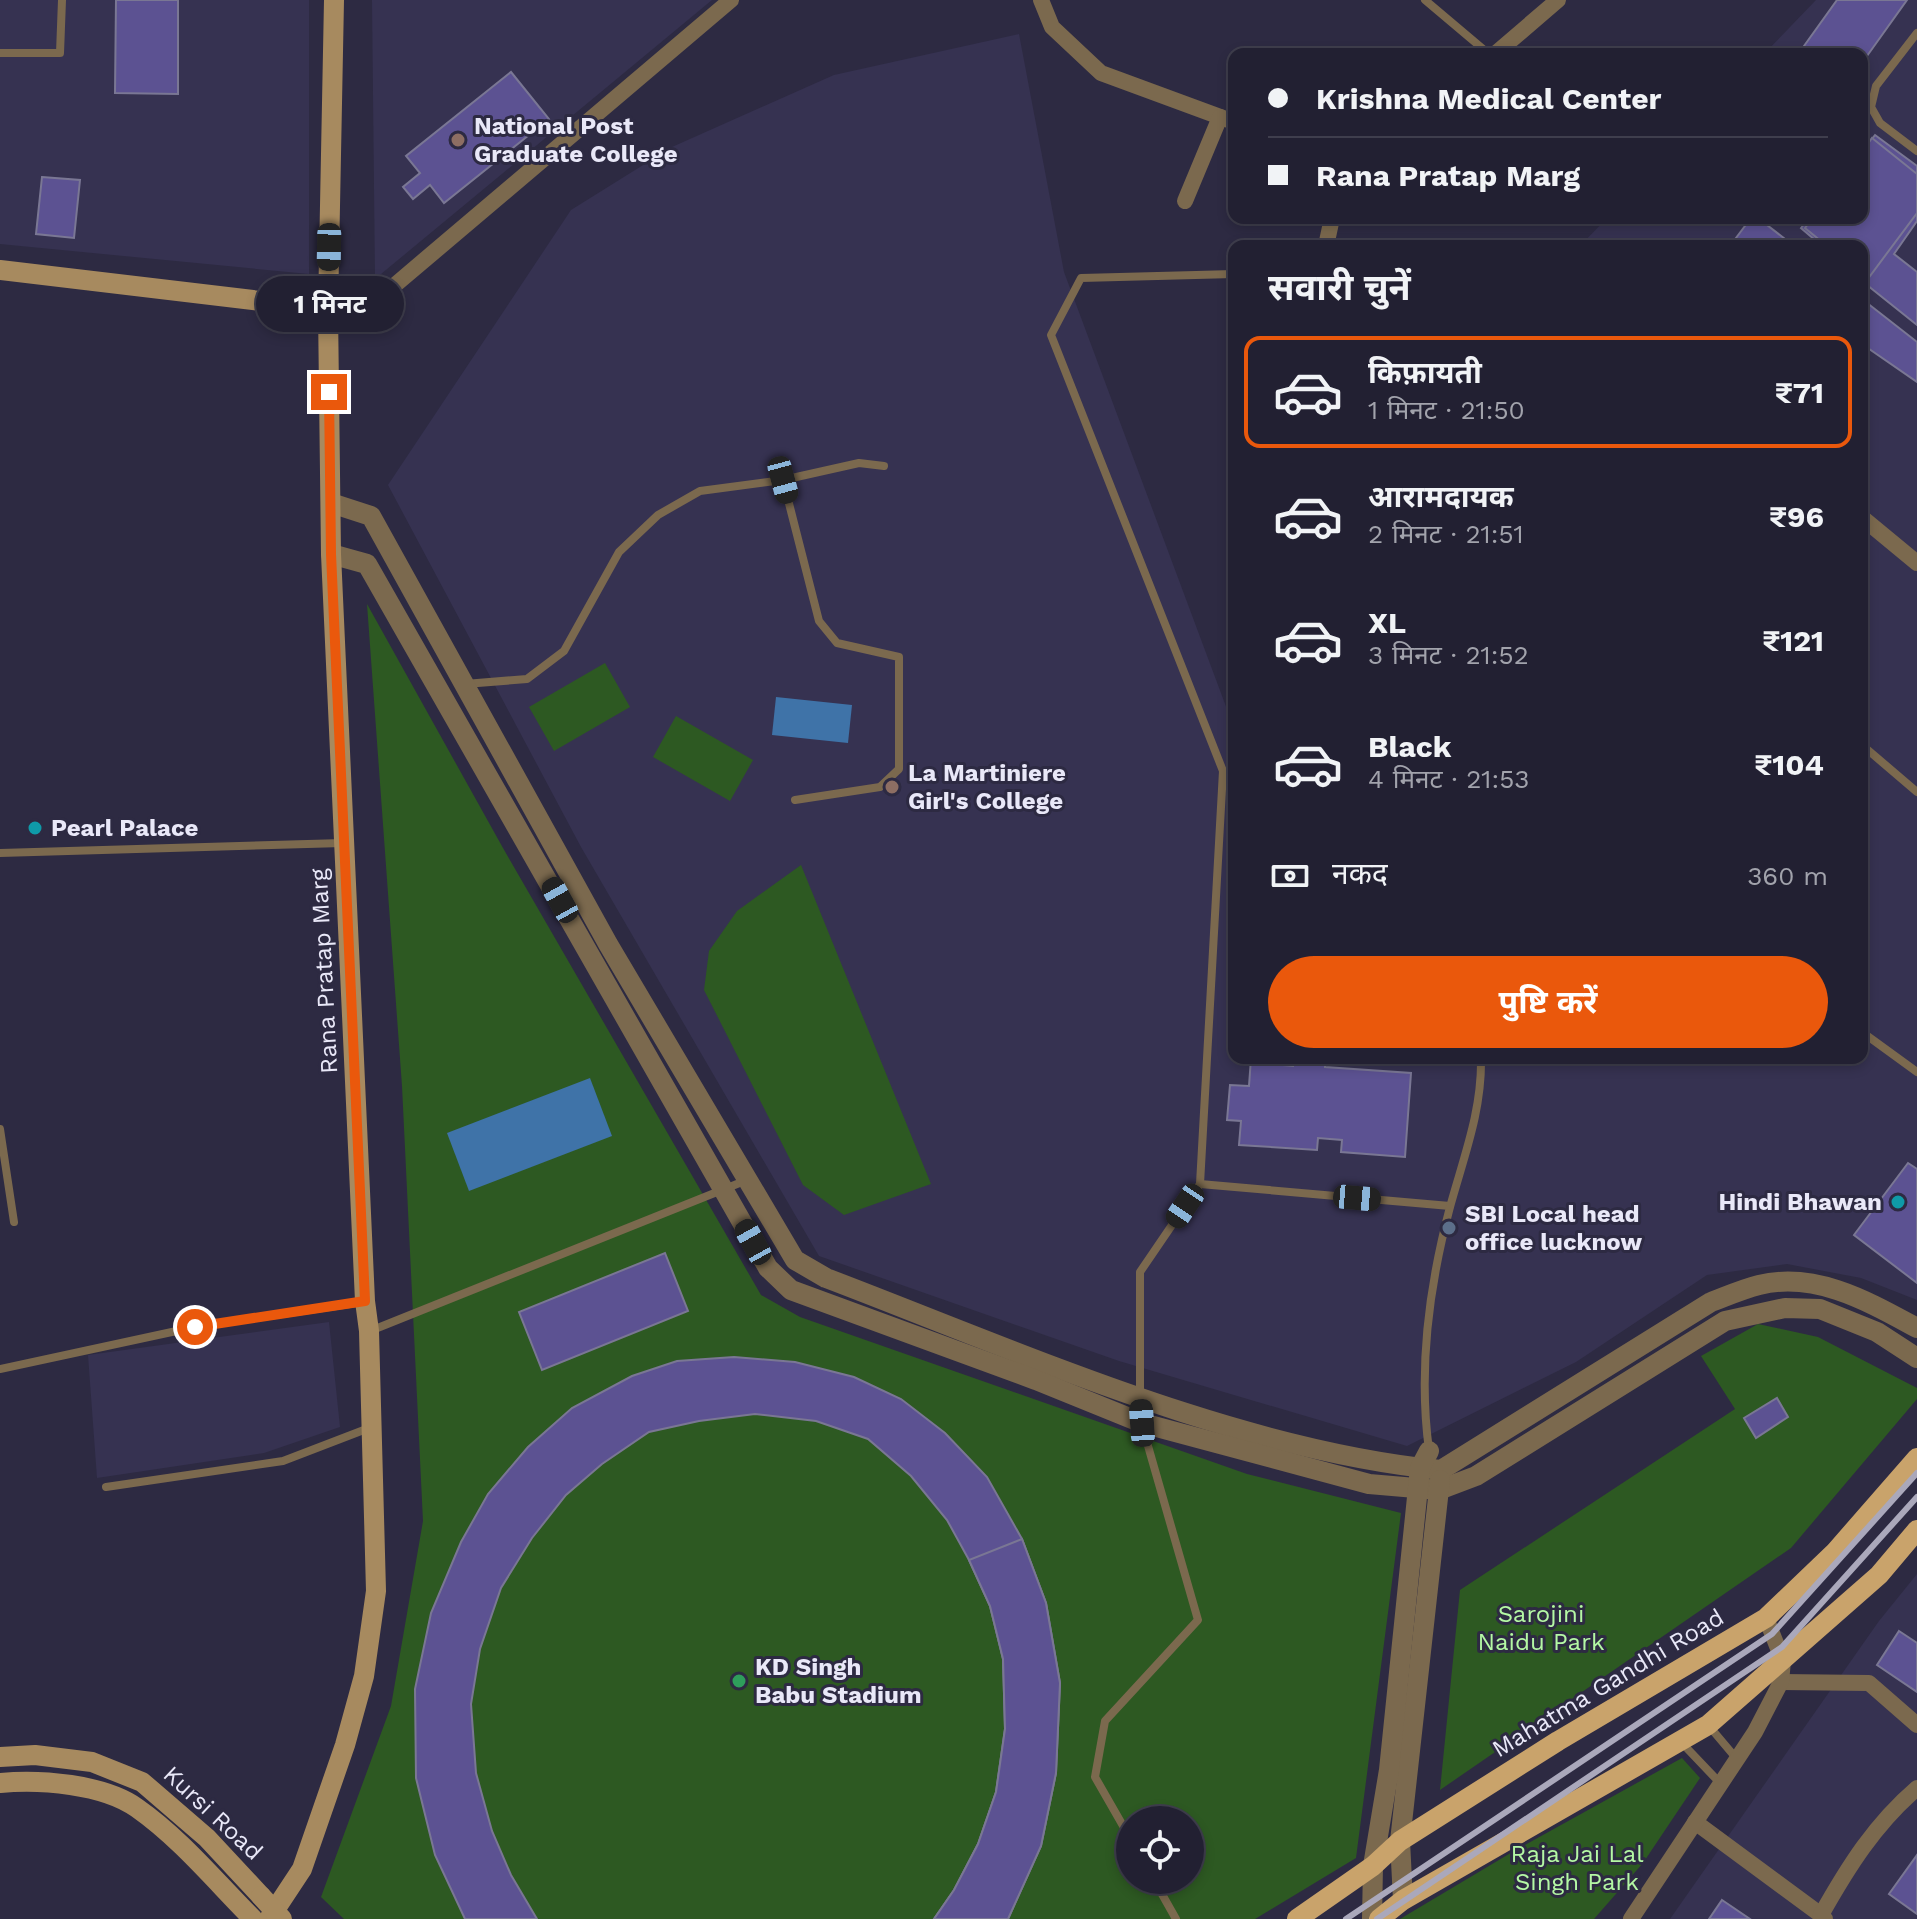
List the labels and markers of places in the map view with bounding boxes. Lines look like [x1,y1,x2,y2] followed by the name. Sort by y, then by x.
[474,112,678,168] place label: National Post Graduate College
[449,131,467,149] marker: National Post Graduate College
[908,759,1066,815] place label: La Martiniere Girl's College
[883,778,901,796] marker: La Martiniere Girl's College
[51,814,199,842] place label: Pearl Palace
[26,819,44,837] marker: Pearl Palace
[1718,1188,1882,1216] place label: Hindi Bhawan
[1889,1193,1907,1211] marker: Hindi Bhawan
[1465,1200,1642,1256] place label: SBI Local head office lucknow
[1440,1219,1458,1237] marker: SBI Local head office lucknow
[755,1653,922,1709] place label: KD Singh Babu Stadium
[730,1672,748,1690] marker: KD Singh Babu Stadium

